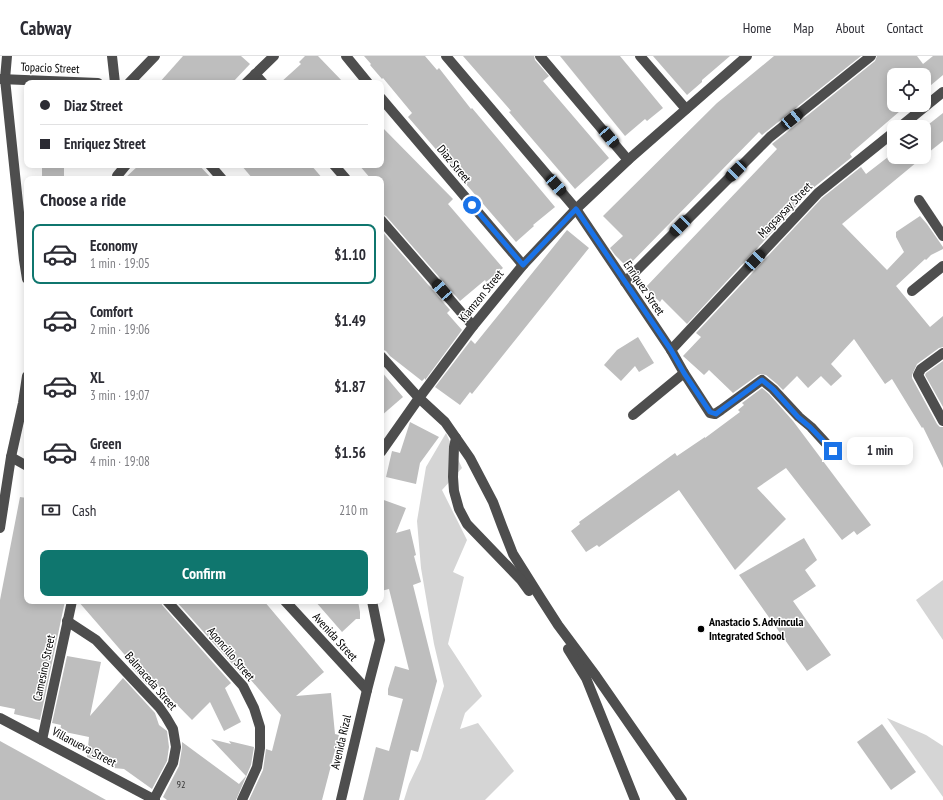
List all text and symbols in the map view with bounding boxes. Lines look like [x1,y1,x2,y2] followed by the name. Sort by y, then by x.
[20,16,71,40] text: Cabway
[743,19,771,37] text: Home
[793,19,814,37] text: Map
[836,19,865,37] text: About
[887,19,923,37] text: Contact
[20,59,80,76] street label: Topacio Street
[887,68,931,164] map controls
[887,68,931,112] button: locate
[64,96,123,115] text: Diaz Street
[779,107,805,131] car
[887,120,931,164] button: layers
[597,124,621,150] car
[64,134,146,153] text: Enriquez Street
[434,142,475,186] street label: Diaz Street
[723,158,749,184] car
[544,172,568,198] car
[754,178,815,241] street label: Magsaysay Street
[40,188,126,211] text: Choose a ride
[463,196,481,214] route start
[667,213,693,239] car
[42,236,78,272] icon: car
[90,236,138,255] text: Economy
[334,245,366,264] text: $1.10
[742,247,768,273] car
[90,255,150,272] text: 1 min · 19:05
[621,257,669,319] street label: Enriquez Street
[455,266,507,325] street label: Kiamzon Street
[430,277,454,303] car
[42,302,78,338] icon: car
[90,302,133,321] text: Comfort
[334,311,366,330] text: $1.49
[90,321,150,338] text: 2 min · 19:06
[42,368,78,404] icon: car
[90,368,104,387] text: XL
[334,377,366,396] text: $1.87
[90,387,150,404] text: 3 min · 19:07
[42,434,78,470] icon: car
[90,434,122,453] text: Green
[847,437,913,465] callout: 1 min
[824,442,842,460] route end
[867,442,893,459] text: 1 min
[334,443,366,462] text: $1.56
[90,453,150,470] text: 4 min · 19:08
[40,499,62,521] icon: cash
[72,501,96,520] text: Cash
[339,502,368,519] text: 210 m
[40,550,368,596] button: Confirm
[310,609,362,665] street label: Avenida Street
[708,614,804,643] place label: Anastacio S. Advincula Integrated School
[204,623,259,684] street label: Agoncillo Street
[696,624,706,634] marker: Anastacio S. Advincula Integrated School
[29,633,58,702] street label: Camesino Street
[122,648,181,713] street label: Balmaceda Street
[327,713,354,771] street label: Avenida Rizal
[49,723,120,770] street label: Villanueva Street
[177,778,186,791] house number: 92

